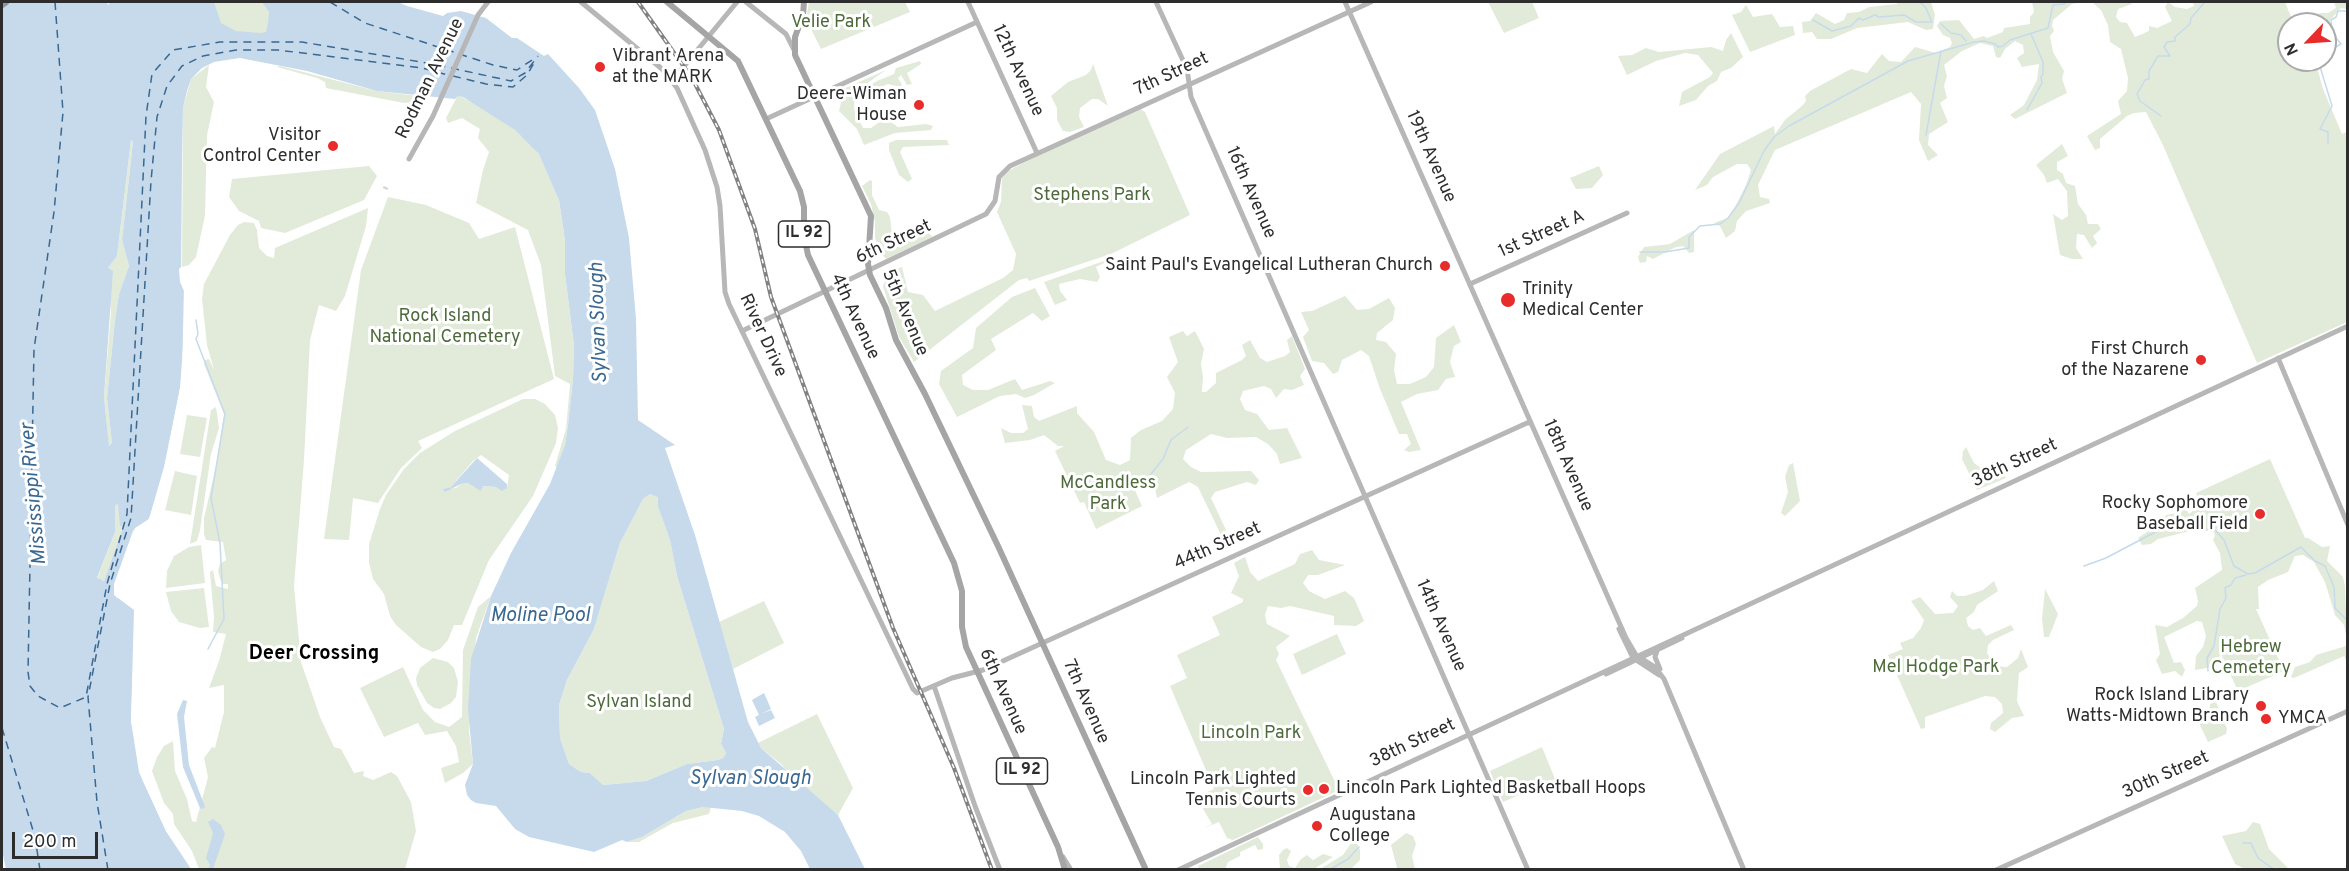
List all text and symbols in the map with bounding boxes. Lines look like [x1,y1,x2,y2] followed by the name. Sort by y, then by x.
[791,12,871,34] park label: Velie Park
[2277,12,2337,72] north arrow
[392,15,470,143] street label: Rodman Avenue
[986,22,1048,120] street label: 12th Avenue
[2281,39,2304,58] text: N
[612,46,724,88] place label: Vibrant Arena at the MARK
[1132,48,1212,102] street label: 7th Street
[593,60,607,74] marker: Vibrant Arena at the MARK
[797,84,907,127] place label: Deere-Wiman House
[912,98,926,112] marker: Deere-Wiman House
[1400,108,1460,206] street label: 19th Avenue
[203,125,321,168] place label: Visitor Control Center
[326,139,340,153] marker: Visitor Control Center
[1220,144,1280,242] street label: 16th Avenue
[1033,185,1151,207] park label: Stephens Park
[1496,206,1588,264] street label: 1st Street A
[853,216,935,270] street label: 6th Street
[778,221,830,247] road number: IL 92
[1105,255,1433,277] place label: Saint Paul's Evangelical Lutheran Church
[1438,259,1452,273] marker: Saint Paul's Evangelical Lutheran Church
[586,262,614,384] water label: Sylvan Slough
[876,266,932,360] street label: 5th Avenue
[825,271,883,363] street label: 4th Avenue
[1522,279,1643,322] place label: Trinity Medical Center
[733,291,791,381] street label: River Drive
[1499,291,1517,309] marker: Trinity Medical Center
[370,306,520,348] park label: Rock Island National Cemetery
[2061,339,2189,382] place label: First Church of the Nazarene
[2194,353,2208,367] marker: First Church of the Nazarene
[1537,417,1597,515] street label: 18th Avenue
[17,422,53,566] water label: Mississippi River
[1969,435,2061,493] street label: 38th Street
[1060,473,1156,516] park label: McCandless Park
[2101,493,2248,536] place label: Rocky Sophomore Baseball Field
[2253,507,2267,521] marker: Rocky Sophomore Baseball Field
[1171,518,1265,576] street label: 44th Street
[1410,577,1470,675] street label: 14th Avenue
[490,605,590,629] water label: Moline Pool
[2211,637,2291,680] park label: Hebrew Cemetery
[249,643,379,667] district label: Deer Crossing
[973,646,1031,738] street label: 6th Avenue
[1057,657,1113,747] street label: 7th Avenue
[1872,657,2000,679] park label: Mel Hodge Park
[2066,685,2249,728] place label: Rock Island Library Watts-Midtown Branch
[586,692,692,714] park label: Sylvan Island
[2254,699,2268,713] marker: Rock Island Library Watts-Midtown Branch
[2278,708,2327,730] place label: YMCA
[2259,712,2273,726] marker: YMCA
[1367,715,1459,773] street label: 38th Street
[1201,723,1301,745] park label: Lincoln Park
[2119,747,2213,805] street label: 30th Street
[996,758,1048,784] road number: IL 92
[689,768,811,792] water label: Sylvan Slough
[1130,769,1296,812] place label: Lincoln Park Lighted Tennis Courts
[1336,778,1646,800] place label: Lincoln Park Lighted Basketball Hoops
[1317,782,1331,796] marker: Lincoln Park Lighted Basketball Hoops
[1301,783,1315,797] marker: Lincoln Park Lighted Tennis Courts
[1329,805,1416,848] place label: Augustana College
[1310,819,1324,833] marker: Augustana College
[15,820,100,858] scale bar
[23,831,76,854] text: 200 m

